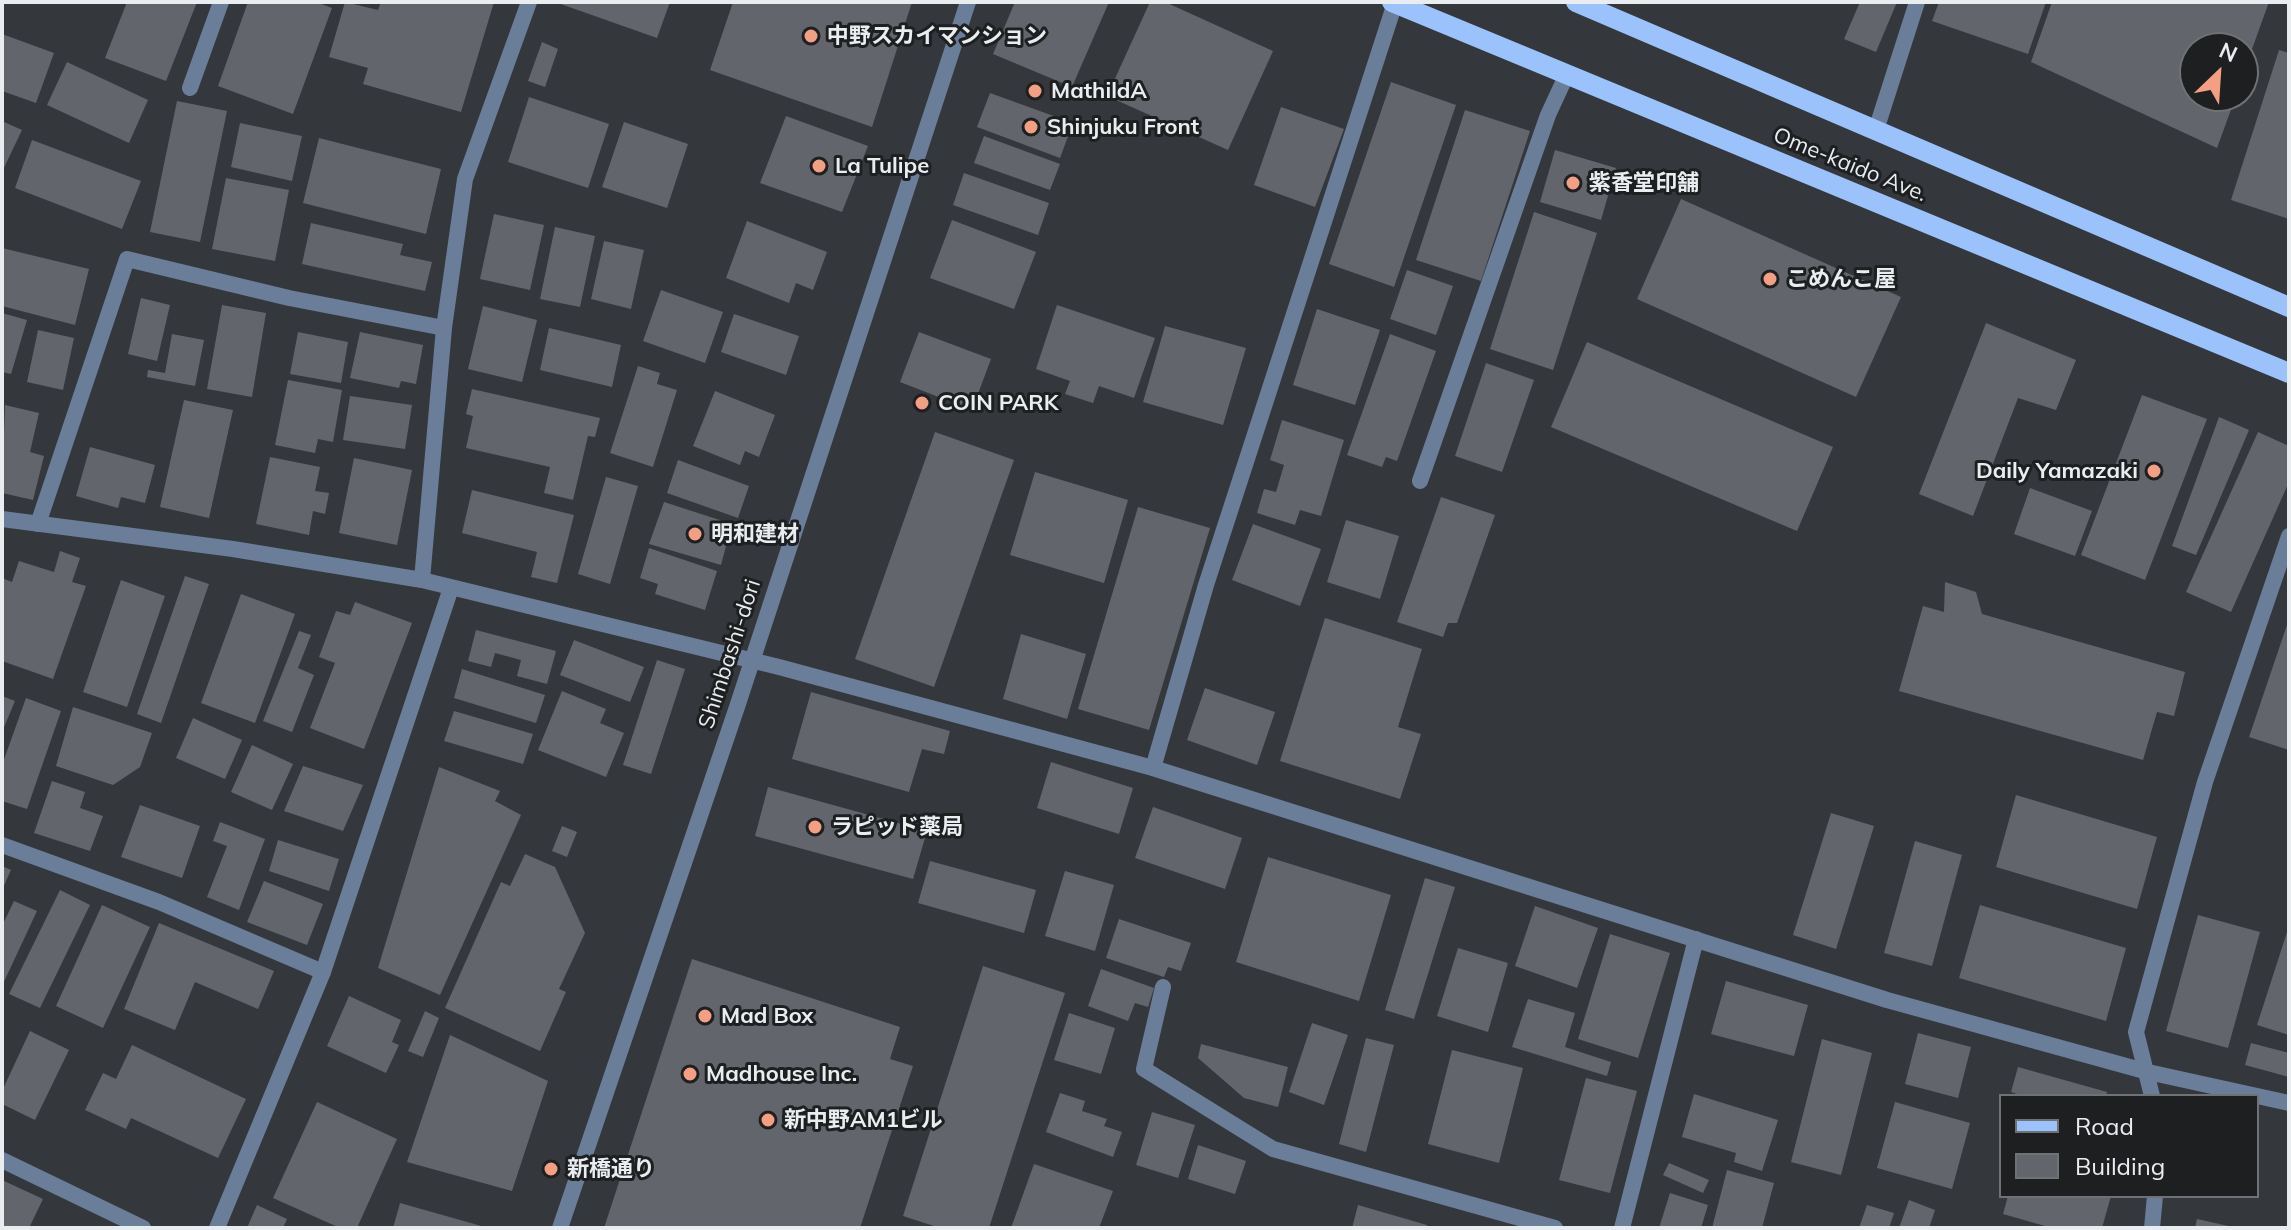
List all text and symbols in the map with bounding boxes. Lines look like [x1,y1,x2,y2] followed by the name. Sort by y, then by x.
[827,23,1047,49] place label: 中野スカイマンション
[802,27,820,45] marker: 中野スカイマンション
[2179,32,2259,112] north arrow
[2215,36,2242,68] text: N
[1051,78,1147,104] place label: MathildA
[1026,82,1044,100] marker: MathildA
[1047,114,1199,140] place label: Shinjuku Front
[1022,118,1040,136] marker: Shinjuku Front
[1769,122,1931,208] street label: Ome-kaido Ave.
[835,153,929,179] place label: La Tulipe
[810,157,828,175] marker: La Tulipe
[1589,170,1699,196] place label: 紫香堂印舗
[1564,174,1582,192] marker: 紫香堂印舗
[1786,266,1896,292] place label: こめんこ屋
[1761,270,1779,288] marker: こめんこ屋
[938,390,1058,416] place label: COIN PARK
[913,394,931,412] marker: COIN PARK
[1976,458,2138,484] place label: Daily Yamazaki
[2145,462,2163,480] marker: Daily Yamazaki
[711,521,799,547] place label: 明和建材
[686,525,704,543] marker: 明和建材
[693,576,767,732] street label: Shimbashi-dori
[831,814,963,840] place label: ラピッド薬局
[806,818,824,836] marker: ラピッド薬局
[721,1003,813,1029] place label: Mad Box
[696,1007,714,1025] marker: Mad Box
[706,1061,857,1087] place label: Madhouse Inc.
[681,1065,699,1083] marker: Madhouse Inc.
[1999,1094,2259,1198] legend
[784,1107,943,1133] place label: 新中野AM1ビル
[759,1111,777,1129] marker: 新中野AM1ビル
[2075,1111,2134,1141] text: Road
[2075,1151,2165,1181] text: Building
[567,1156,655,1182] place label: 新橋通り
[542,1160,560,1178] marker: 新橋通り

